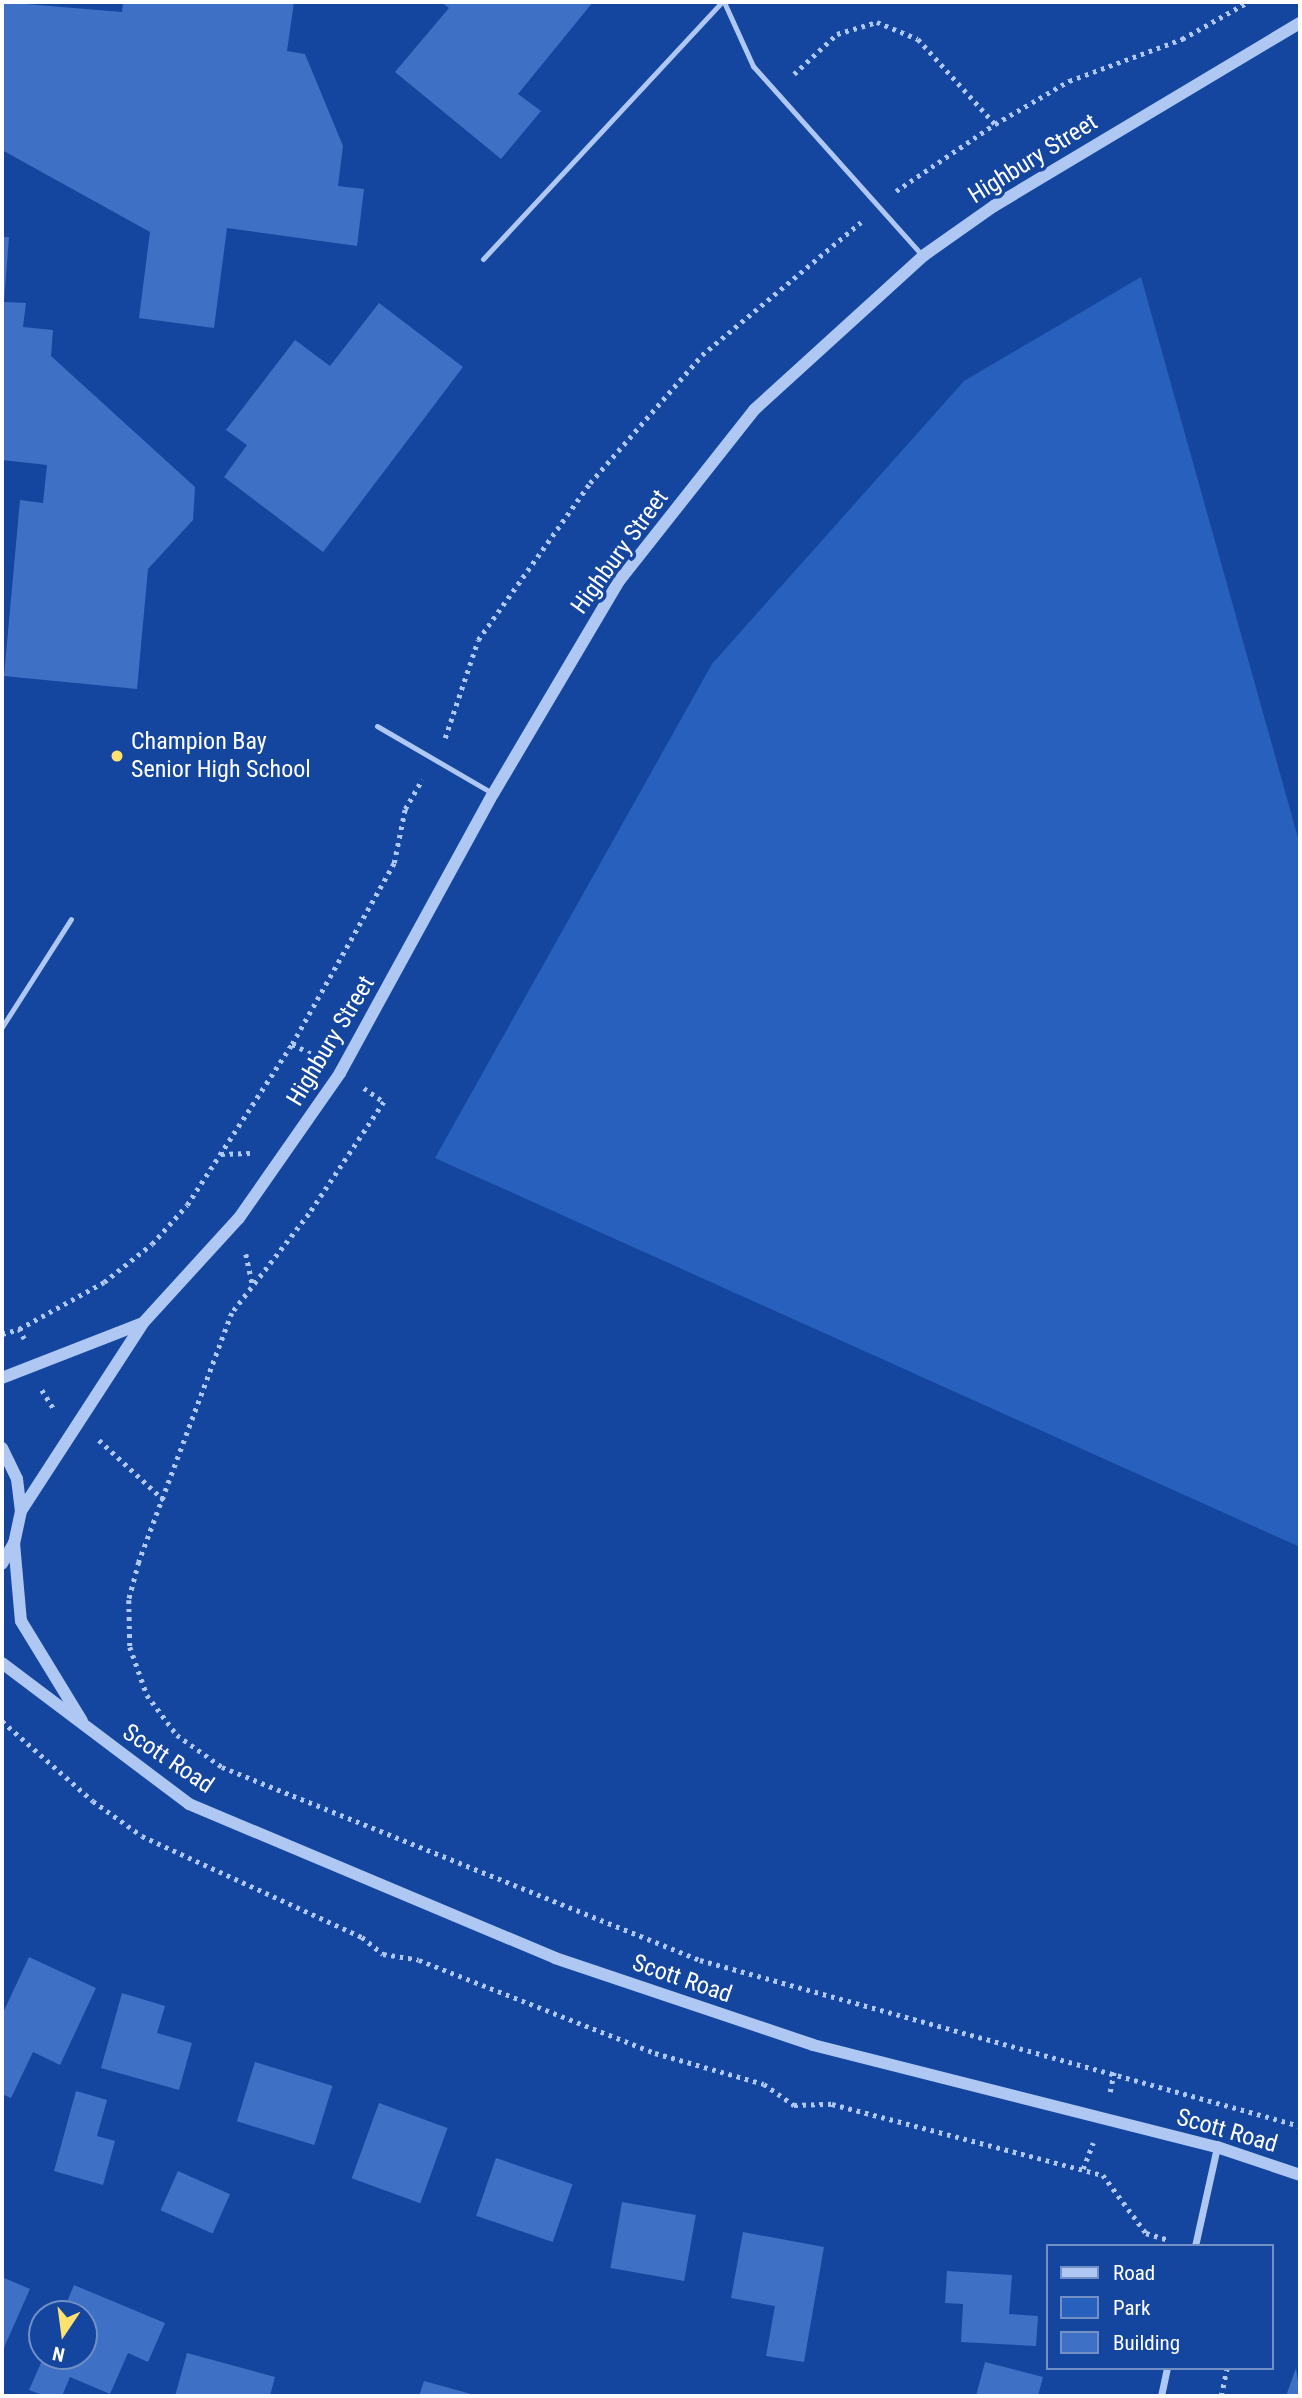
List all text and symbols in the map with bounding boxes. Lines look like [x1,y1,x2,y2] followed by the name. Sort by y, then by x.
[963,108,1103,210] street label: Highbury Street
[565,484,675,620] street label: Highbury Street
[131,728,311,784] place label: Champion Bay Senior High School
[109,748,125,764] marker: Champion Bay Senior High School
[281,971,381,1111] street label: Highbury Street
[117,1718,219,1800] street label: Scott Road
[628,1949,736,2009] street label: Scott Road
[1173,2103,1281,2159] street label: Scott Road
[1046,2244,1274,2370] legend
[1113,2261,1155,2285] text: Road
[1113,2296,1150,2320] text: Park
[28,2300,98,2370] north arrow
[1113,2331,1180,2355] text: Building
[50,2341,67,2367] text: N

